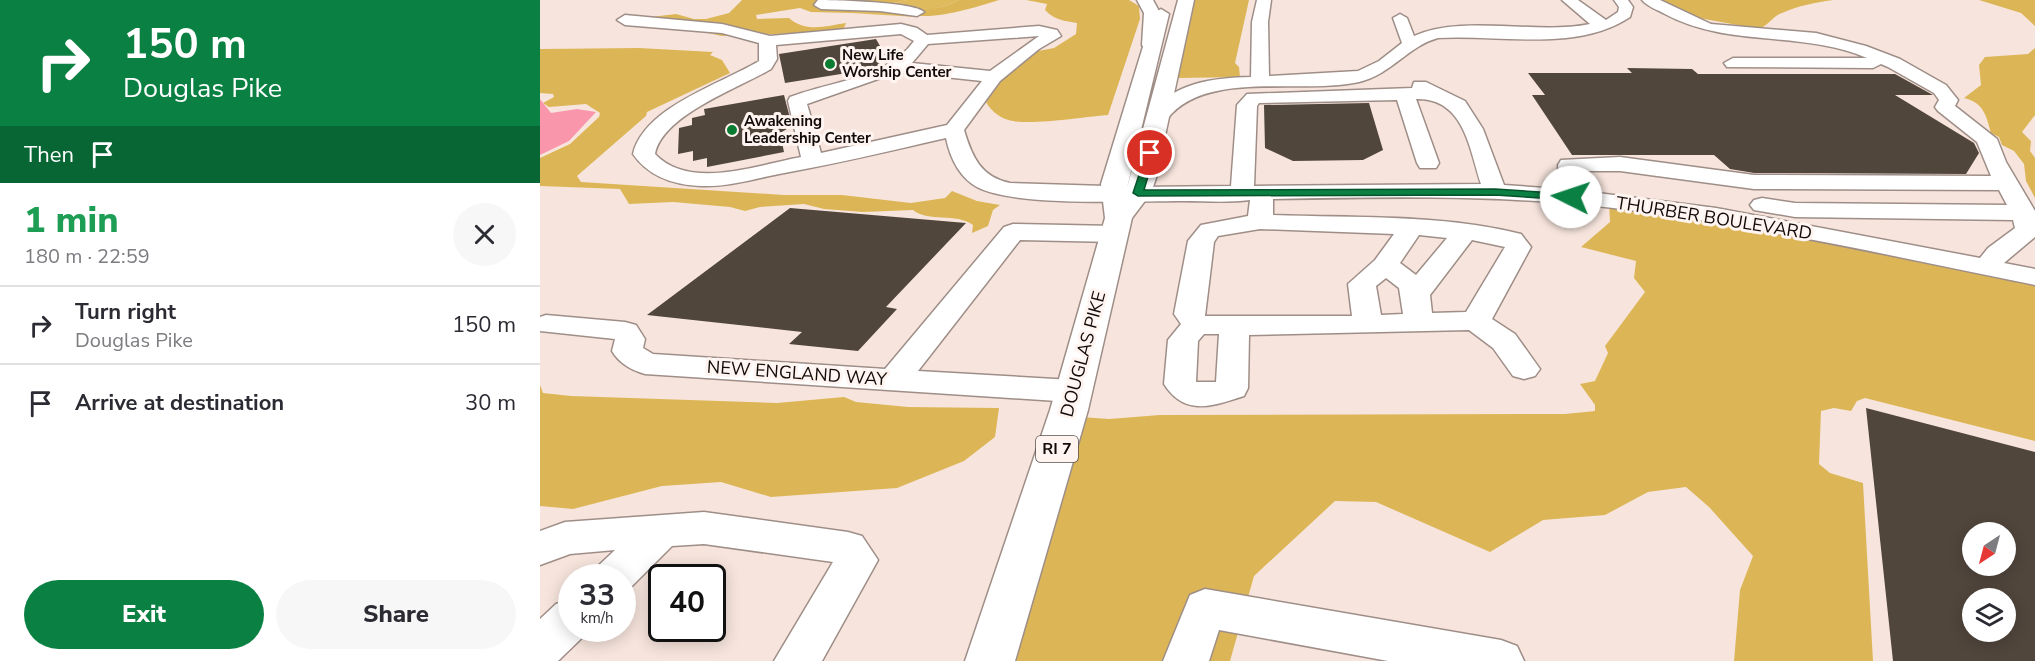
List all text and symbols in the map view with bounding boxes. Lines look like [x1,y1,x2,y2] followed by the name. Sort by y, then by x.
[123,16,247,73] text: 150 m
[24,24,102,102] icon: right
[842,45,952,82] place label: New Life Worship Center
[823,57,837,71] marker: New Life Worship Center
[123,70,282,107] text: Douglas Pike
[744,111,871,148] place label: Awakening Leadership Center
[725,123,739,137] marker: Awakening Leadership Center
[1124,127,1175,178] pin
[1133,136,1166,169] icon: arrive
[86,138,119,171] icon: arrive
[24,140,74,170] text: Then
[1539,165,1603,229] position arrow
[1614,191,1814,245] street label: THURBER BOULEVARD
[24,196,119,245] text: 1 min
[453,203,516,266] button: close
[24,243,150,270] text: 180 m · 22:59
[1055,288,1111,420] street label: DOUGLAS PIKE
[75,297,176,327] text: Turn right
[24,309,57,342] icon: right
[452,310,516,340] text: 150 m
[75,327,193,354] text: Douglas Pike
[706,355,888,391] street label: NEW ENGLAND WAY
[24,387,57,420] icon: arrive
[75,388,284,418] text: Arrive at destination
[465,388,516,418] text: 30 m
[1036,436,1078,462] road number: RI 7
[1962,522,2016,576] north arrow
[1962,522,2016,642] map controls
[648,564,726,642] speed limit sign: 40
[579,575,615,616] text: 33
[24,580,264,649] button: Exit
[276,580,516,649] button: Share
[1962,588,2016,642] button: layers
[580,608,614,628] text: km/h

